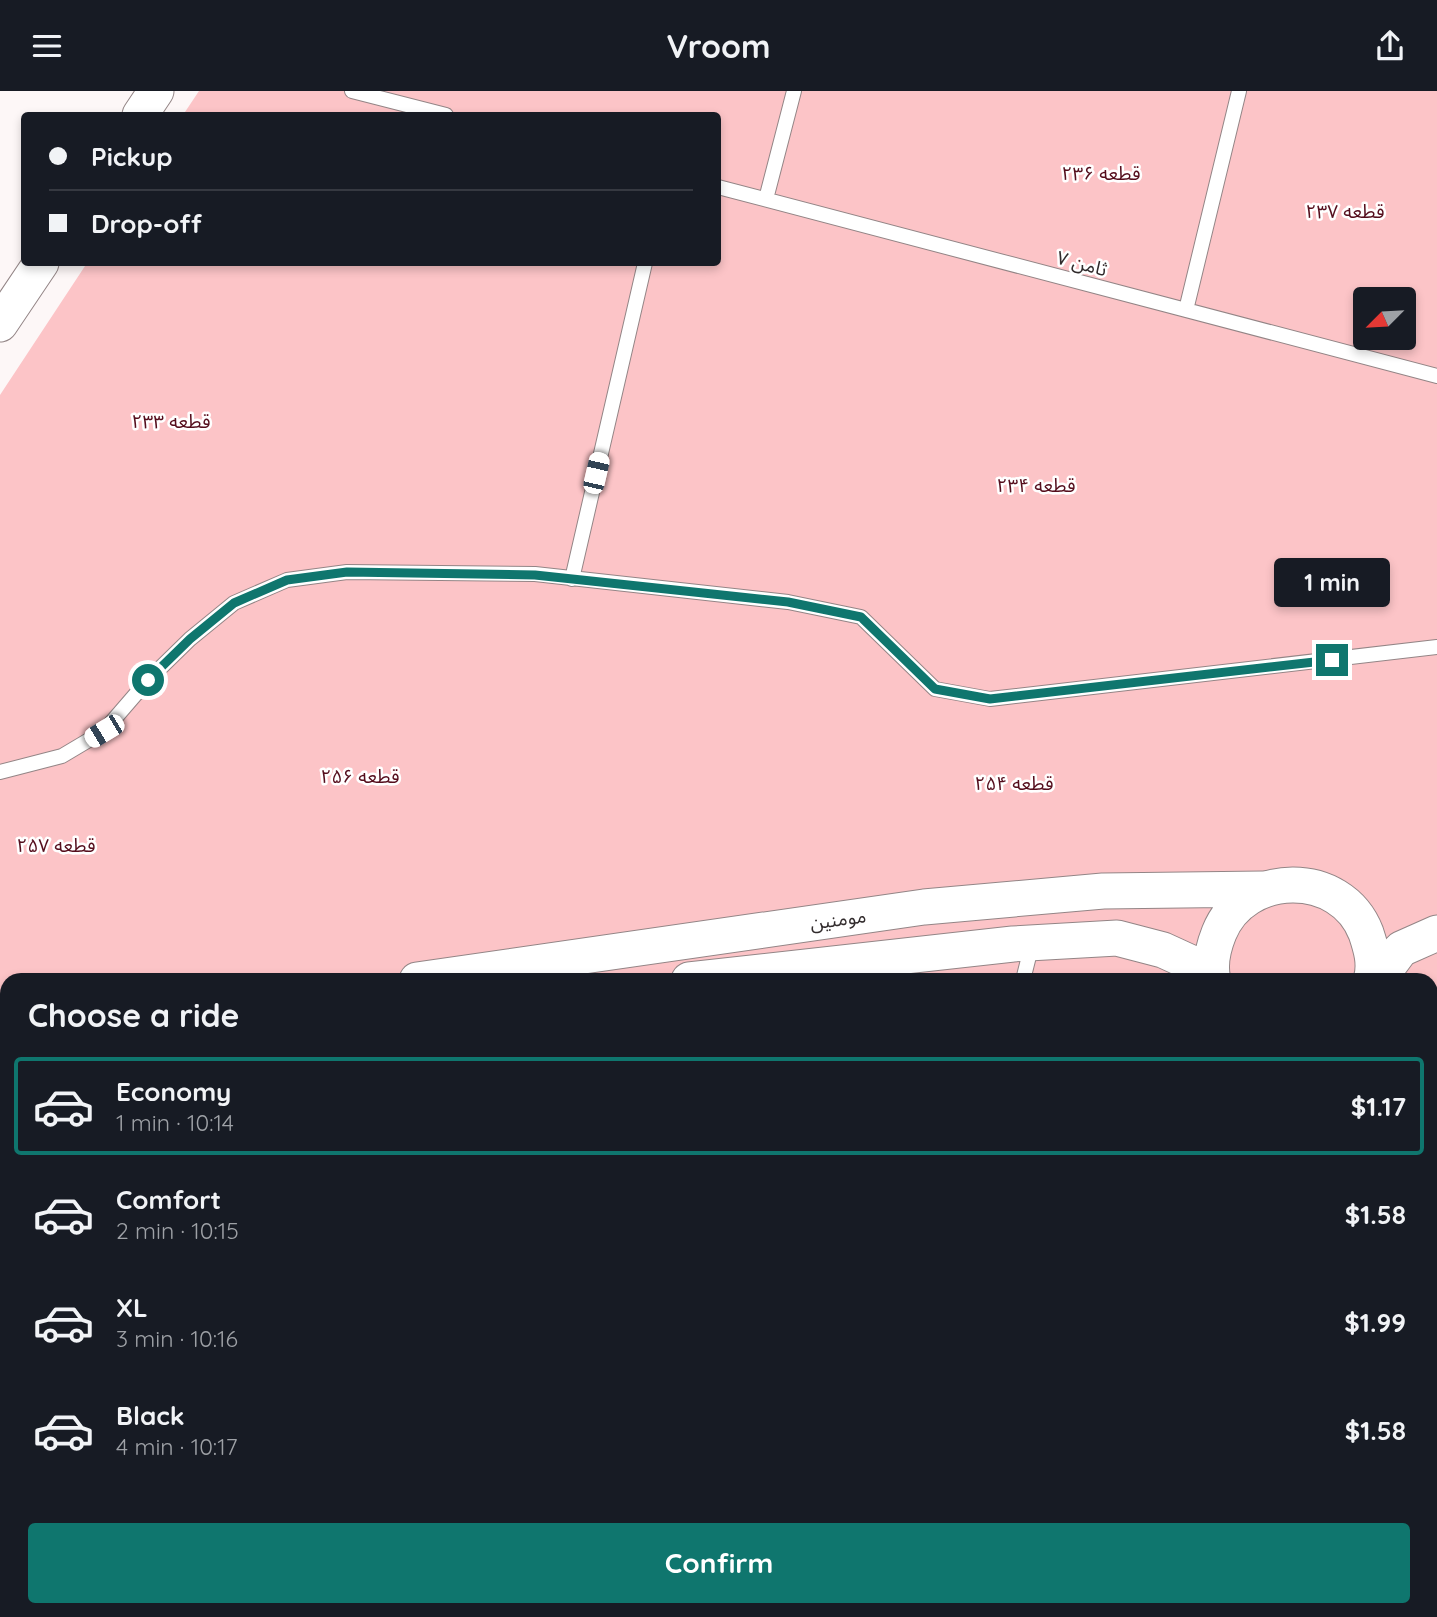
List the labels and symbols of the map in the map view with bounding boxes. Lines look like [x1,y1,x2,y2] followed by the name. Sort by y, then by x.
[1062,161,1140,185] park label: قطعه ۲۳۶
[1306,199,1384,223] park label: قطعه ۲۳۷
[1054,245,1110,281] street label: ثامن ۷
[1353,287,1416,350] north arrow
[132,409,210,433] park label: قطعه ۲۳۳
[582,450,611,496] car
[997,473,1075,497] park label: قطعه ۲۳۴
[1274,559,1390,607] callout: 1 min
[1316,644,1348,676] route end
[132,664,164,696] route start
[81,711,128,751] car
[321,764,399,788] park label: قطعه ۲۵۶
[975,771,1053,795] park label: قطعه ۲۵۴
[17,833,95,857] park label: قطعه ۲۵۷
[808,903,868,935] street label: مومنین

